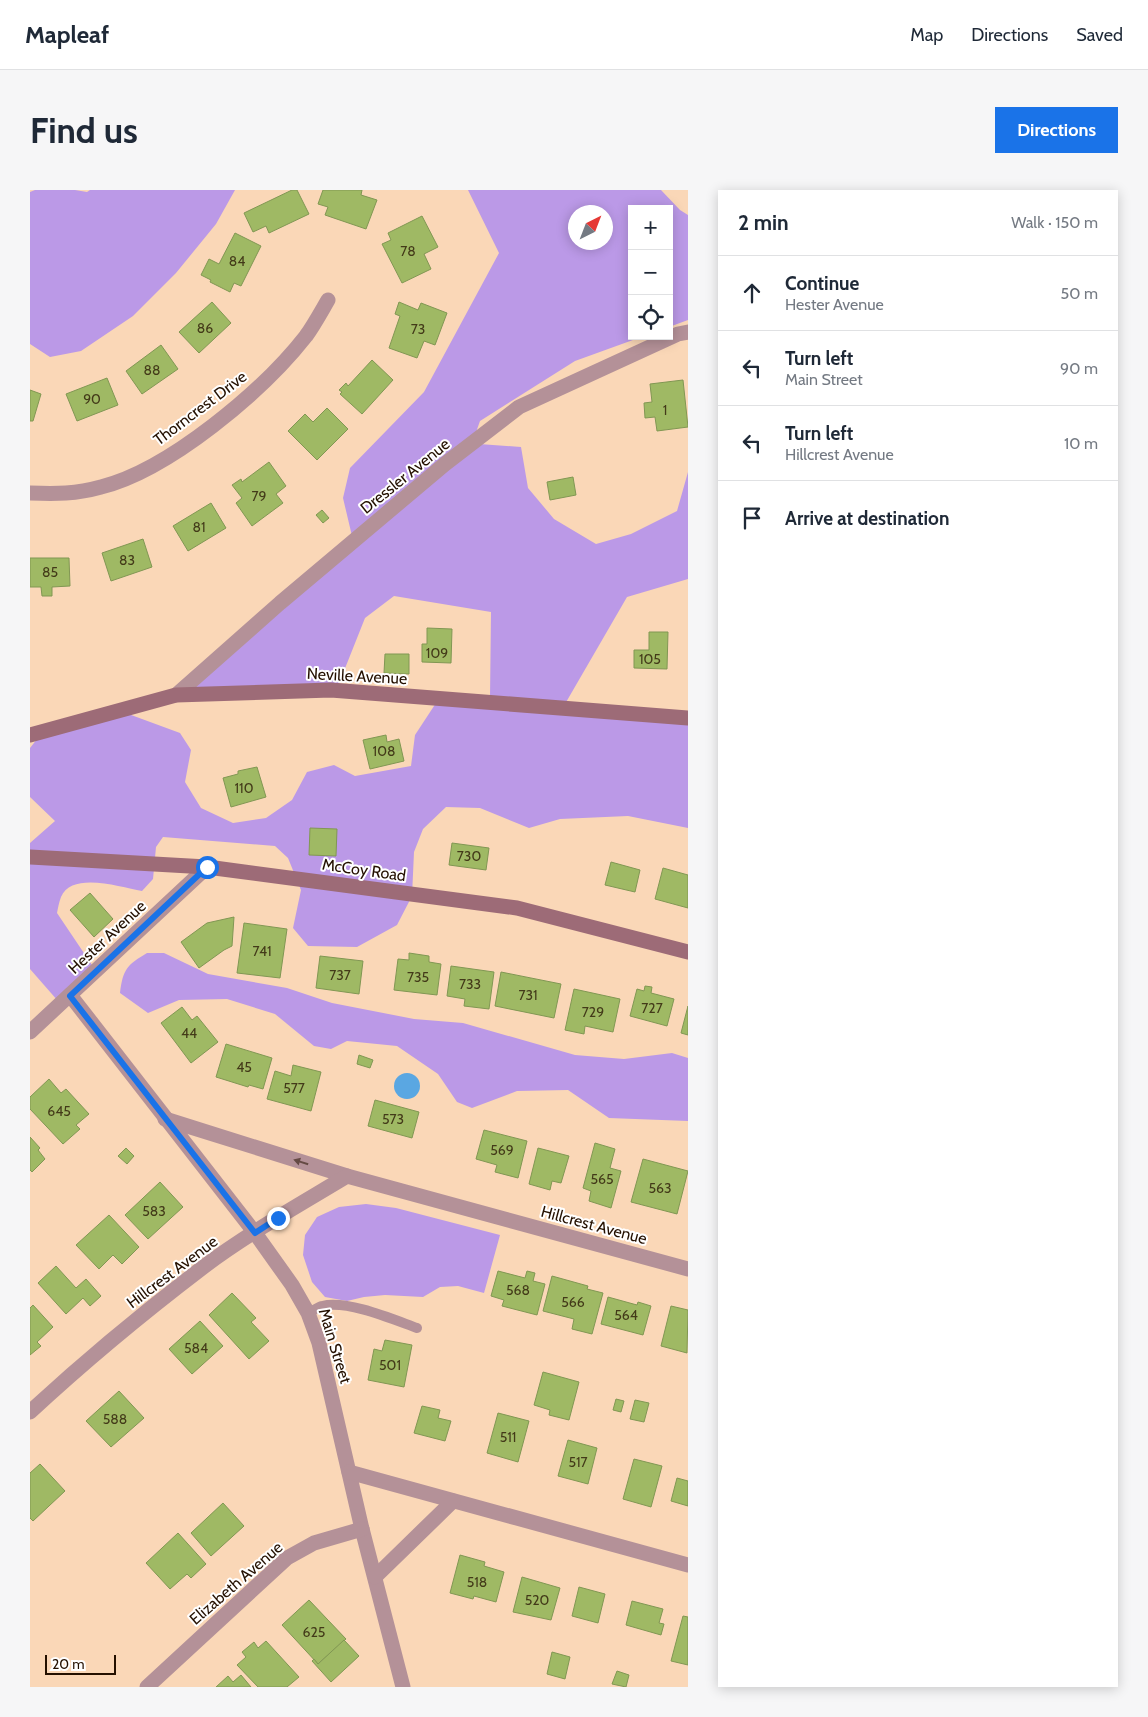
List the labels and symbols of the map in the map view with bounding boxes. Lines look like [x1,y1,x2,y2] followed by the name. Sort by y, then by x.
[568,205,613,250] north arrow
[400,242,416,260] house number: 78
[229,252,245,270] house number: 84
[197,319,213,337] house number: 86
[411,320,425,338] house number: 73
[144,361,160,379] house number: 88
[150,367,250,449] street label: Thorncrest Drive
[83,390,101,408] house number: 90
[663,401,667,419] house number: 1
[357,434,453,518] street label: Dressler Avenue
[252,487,267,505] house number: 79
[192,518,206,536] house number: 81
[119,551,135,569] house number: 83
[42,563,58,581] house number: 85
[426,644,448,662] house number: 109
[639,650,661,668] house number: 105
[306,664,408,688] street label: Neville Avenue
[373,742,395,760] house number: 108
[235,779,254,797] house number: 110
[457,847,481,865] house number: 730
[321,855,407,885] street label: McCoy Road
[196,856,219,879] route start
[64,896,150,978] street label: Hester Avenue
[252,942,272,960] house number: 741
[329,966,351,984] house number: 737
[407,968,429,986] house number: 735
[459,975,481,993] house number: 733
[518,986,538,1004] house number: 731
[641,999,663,1017] house number: 727
[582,1003,604,1021] house number: 729
[181,1024,197,1042] house number: 44
[236,1058,252,1076] house number: 45
[283,1079,305,1097] house number: 577
[47,1102,71,1120] house number: 645
[382,1110,404,1128] house number: 573
[490,1141,514,1159] house number: 569
[293,1157,308,1165] one-way arrow
[590,1170,614,1188] house number: 565
[648,1179,672,1197] house number: 563
[142,1202,166,1220] house number: 583
[539,1202,649,1248] street label: Hillcrest Avenue
[267,1207,290,1230] route end
[123,1232,221,1312] street label: Hillcrest Avenue
[506,1281,530,1299] house number: 568
[561,1293,585,1311] house number: 566
[315,1306,356,1386] street label: Main Street
[614,1306,638,1324] house number: 564
[184,1339,208,1357] house number: 584
[379,1356,401,1374] house number: 501
[103,1410,127,1428] house number: 588
[500,1428,516,1446] house number: 511
[568,1453,588,1471] house number: 517
[186,1538,286,1628] street label: Elizabeth Avenue
[467,1573,487,1591] house number: 518
[525,1591,550,1609] house number: 520
[303,1623,325,1641] house number: 625
[45,1652,116,1675] scale bar

